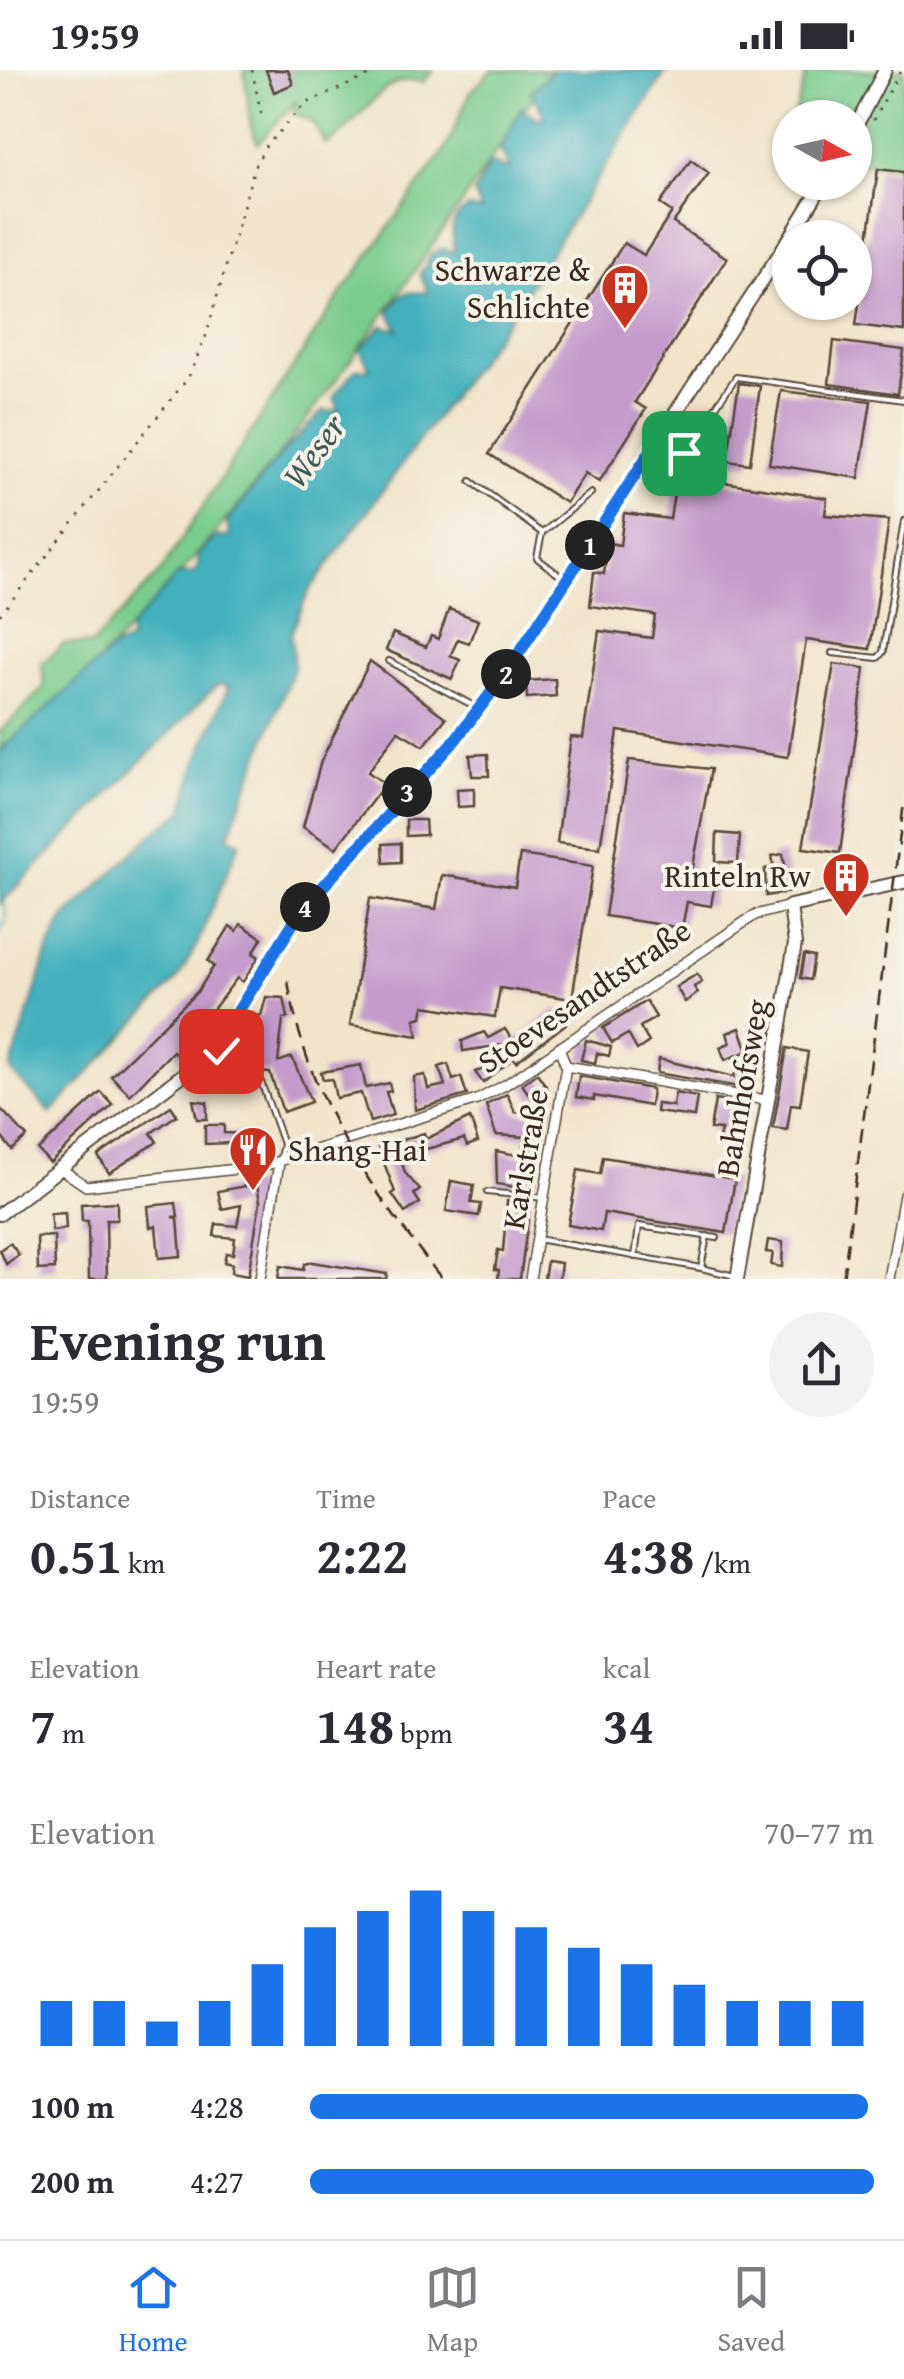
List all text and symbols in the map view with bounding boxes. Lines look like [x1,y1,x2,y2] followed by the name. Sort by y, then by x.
[50,7,140,63] text: 19:59
[772,100,872,200] north arrow
[772,100,872,320] map controls
[772,220,872,320] button: locate
[434,246,590,330] place label: Schwarze & Schlichte
[599,262,651,330] building icon: Schwarze & Schlichte
[269,403,358,498] water label: Weser
[642,411,727,496] pin
[657,426,712,481] icon: arrive
[565,520,615,570] pin: 1
[583,524,597,565] text: 1
[481,649,531,699] pin: 2
[499,653,513,694] text: 2
[382,767,432,817] pin: 3
[400,771,414,812] text: 3
[820,850,872,918] building icon: Rinteln Rw
[664,852,811,899] place label: Rinteln Rw
[280,882,330,932] pin: 4
[298,886,312,927] text: 4
[468,907,700,1085] street label: Stoevesandtstraße
[703,995,780,1180] street label: Bahnhofsweg
[179,1009,264,1094] pin
[194,1024,249,1079] icon: check
[489,1085,560,1233] street label: Karlstraße
[227,1124,279,1192] restaurant icon: Shang-Hai
[288,1126,427,1173] place label: Shang-Hai
[30,1300,326,1380] text: Evening run
[769,1312,874,1417] button: share
[30,1378,99,1425] text: 19:59
[30,1477,130,1518] text: Distance
[316,1477,376,1518] text: Time
[603,1477,657,1518] text: Pace
[30,1518,122,1591] text: 0.51
[316,1518,408,1591] text: 2:22
[603,1518,695,1591] text: 4:38
[122,1542,165,1583] text: km
[695,1542,751,1583] text: /km
[30,1647,140,1688] text: Elevation
[316,1647,436,1688] text: Heart rate
[603,1647,650,1688] text: kcal
[30,1688,56,1761] text: 7
[316,1688,394,1761] text: 148
[603,1688,654,1761] text: 34
[56,1712,85,1753] text: m
[394,1712,453,1753] text: bpm
[30,1809,155,1856] text: Elevation
[764,1809,874,1856] text: 70–77 m
[30,2083,114,2130] text: 100 m
[190,2083,244,2130] text: 4:28
[30,2158,114,2205] text: 200 m
[190,2158,244,2205] text: 4:27
[119,2260,188,2361] tab: Home
[425,2260,480,2361] tab: Map
[717,2260,785,2361] tab: Saved

